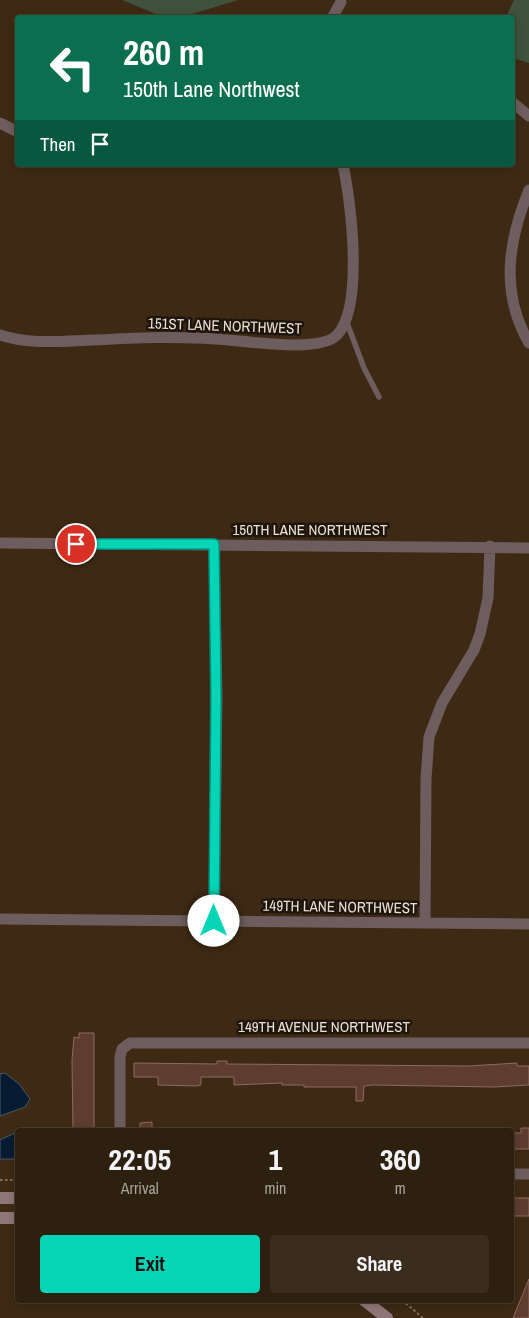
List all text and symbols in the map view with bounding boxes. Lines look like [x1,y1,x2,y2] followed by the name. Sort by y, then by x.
[123,29,204,76] text: 260 m
[40,35,105,100] icon: left
[123,74,300,104] text: 150th Lane Northwest
[86,130,114,158] icon: arrive
[40,131,76,157] text: Then
[148,312,303,339] street label: 151ST LANE NORTHWEST
[233,519,388,540] street label: 150TH LANE NORTHWEST
[55,523,97,565] pin
[62,530,90,558] icon: arrive
[187,894,239,946] position arrow
[262,895,418,918] street label: 149TH LANE NORTHWEST
[238,1016,410,1037] street label: 149TH AVENUE NORTHWEST
[108,1139,171,1179] text: 22:05
[269,1139,282,1179] text: 1
[380,1139,421,1179] text: 360
[121,1177,159,1199] text: Arrival
[264,1177,286,1199] text: min
[395,1177,406,1199] text: m
[40,1235,260,1293] button: Exit
[270,1235,489,1293] button: Share

